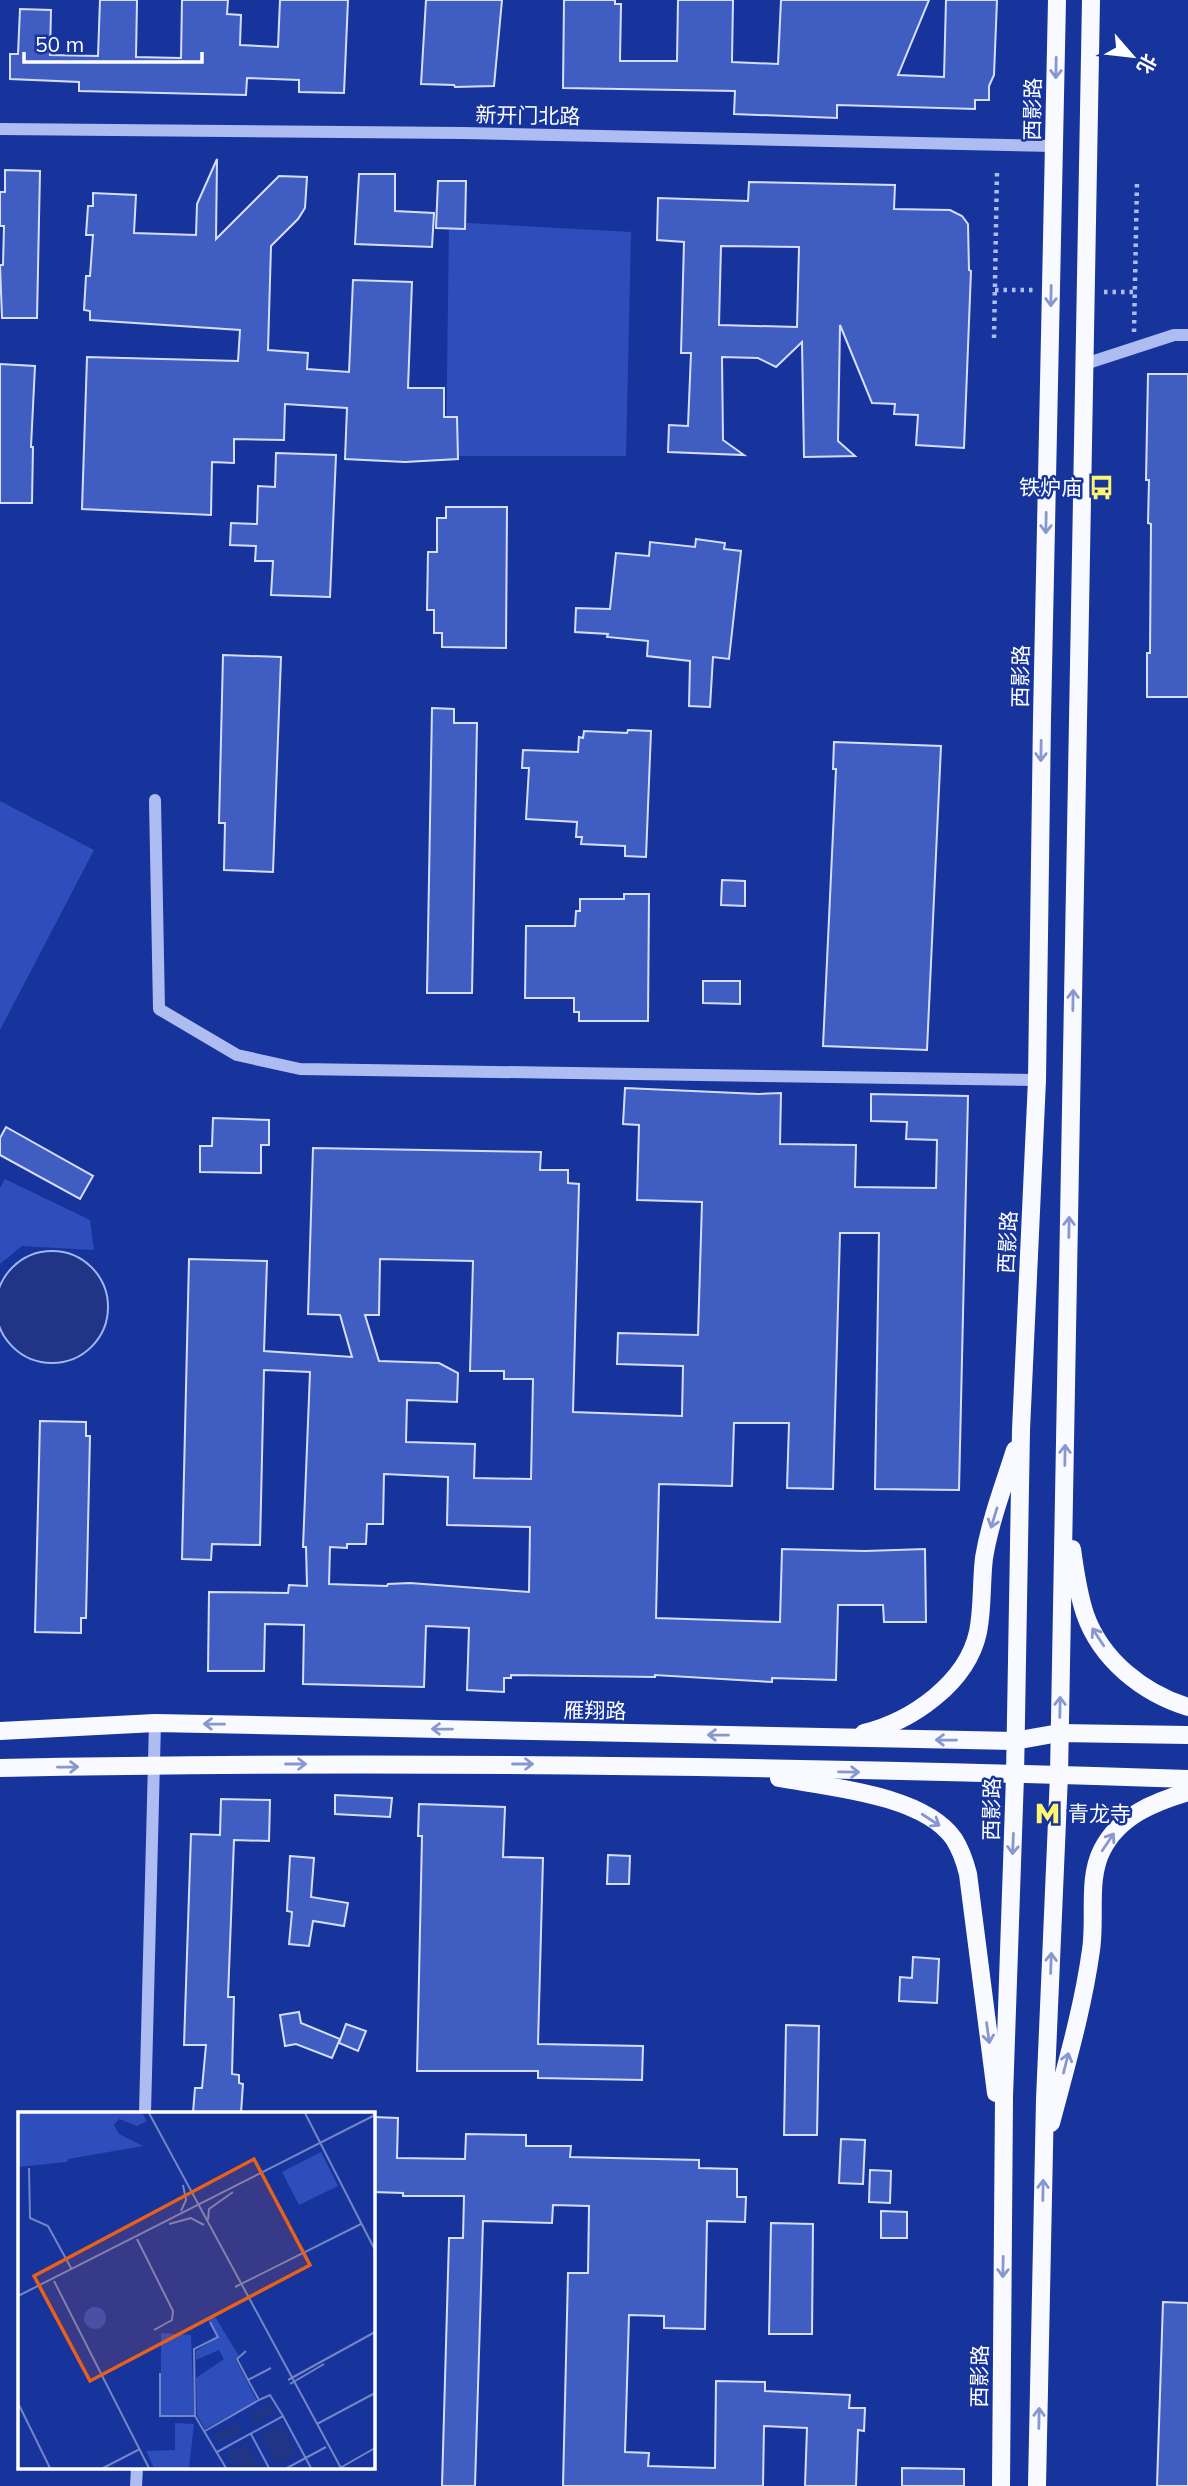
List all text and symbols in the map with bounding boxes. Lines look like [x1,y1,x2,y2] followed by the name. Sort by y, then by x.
[24,21,203,65] scale bar
[1097,21,1167,91] north arrow
[35,31,84,57] text: 50 m
[1132,50,1162,78] text: 北
[1049,56,1063,79] one-way arrow
[1018,77,1046,141] street label: 西影路
[475,101,581,129] street label: 新开门北路
[1044,284,1058,307] one-way arrow
[1088,473,1116,501] bus stop icon: 铁炉庙
[1019,474,1082,500] place label: 铁炉庙
[1039,511,1053,534] one-way arrow
[1006,644,1034,708] street label: 西影路
[1034,739,1048,762] one-way arrow
[1067,989,1080,1012] one-way arrow
[992,1210,1022,1274] street label: 西影路
[1062,1216,1076,1239] one-way arrow
[1058,1444,1072,1467] one-way arrow
[986,1507,999,1529] one-way arrow
[1090,1628,1105,1647] one-way arrow
[563,1696,627,1724] street label: 雁翔路
[1053,1696,1067,1719] one-way arrow
[203,1718,226,1731] one-way arrow
[431,1722,454,1736] one-way arrow
[707,1728,730,1742] one-way arrow
[935,1733,958,1747] one-way arrow
[284,1757,307,1771] one-way arrow
[511,1757,534,1771] one-way arrow
[56,1760,79,1774] one-way arrow
[837,1765,860,1778] one-way arrow
[977,1777,1005,1841] street label: 西影路
[1034,1799,1062,1827] metro station icon: 青龙寺
[1068,1800,1131,1826] place label: 青龙寺
[921,1813,941,1827] one-way arrow
[1006,1832,1020,1855] one-way arrow
[1100,1833,1115,1852] one-way arrow
[1044,1952,1057,1975] one-way arrow
[981,2021,994,2043] one-way arrow
[1060,2052,1073,2075] one-way arrow
[18,2112,374,2468] inset map
[1036,2179,1050,2202] one-way arrow
[996,2255,1010,2278] one-way arrow
[965,2344,993,2408] street label: 西影路
[1032,2407,1045,2430] one-way arrow

